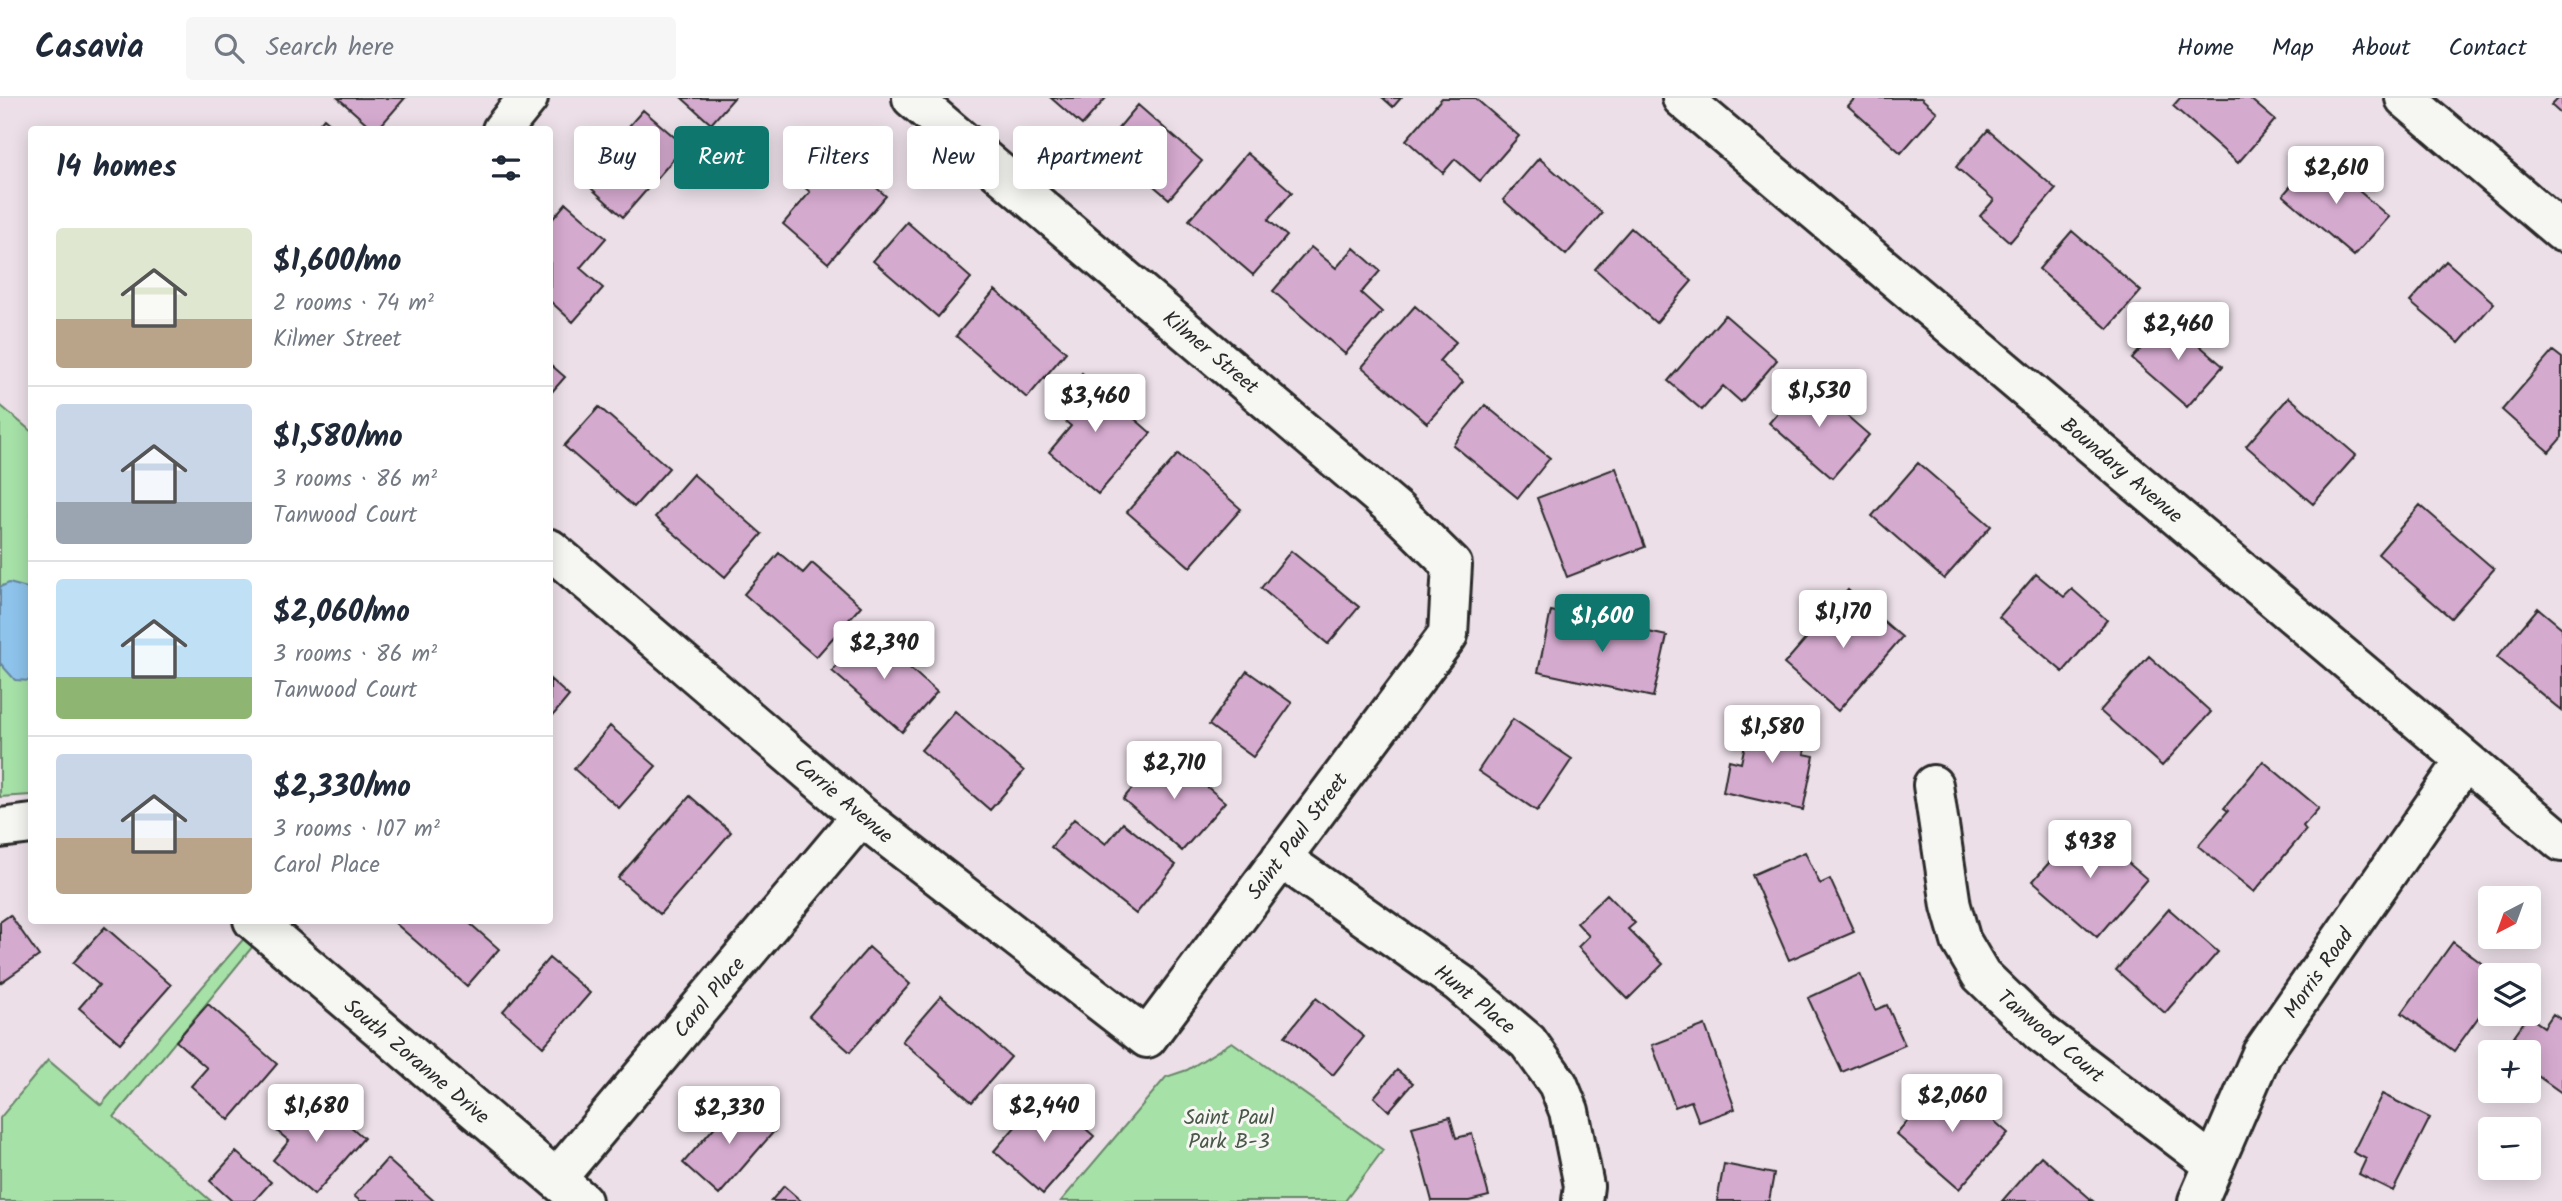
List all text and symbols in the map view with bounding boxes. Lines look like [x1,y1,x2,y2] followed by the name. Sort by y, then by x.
[186,17,676,80] search box
[35,22,144,75] text: Casavia
[266,27,394,69] text: Search here
[210,29,248,67] icon: search
[2177,29,2234,68] text: Home
[2272,29,2314,68] text: Map
[2352,29,2410,68] text: About
[2448,29,2527,68] text: Contact
[574,126,660,189] chip: Buy
[674,126,769,189] chip: Rent
[783,126,893,189] chip: Filters
[907,126,999,189] chip: New
[1013,126,1167,189] chip: Apartment
[56,144,177,192] text: 14 homes
[2279,146,2393,206] pin: $2,610
[487,149,525,187] icon: filters
[2304,151,2368,187] text: $2,610
[273,238,401,286] text: $1,600/mo
[112,256,196,340] icon: home
[273,286,434,322] text: 2 rooms · 74 m²
[2121,302,2235,362] pin: $2,460
[1154,303,1266,404] street label: Kilmer Street
[2143,307,2213,343] text: $2,460
[273,322,402,358] text: Kilmer Street
[1762,370,1876,429] pin: $1,530
[1038,374,1152,434] pin: $3,460
[1788,374,1850,410] text: $1,530
[1060,379,1130,415] text: $3,460
[2052,410,2190,533] street label: Boundary Avenue
[273,414,403,462] text: $1,580/mo
[112,432,196,516] icon: home
[273,462,437,498] text: 3 rooms · 86 m²
[273,498,417,534] text: Tanwood Court
[273,589,410,637] text: $2,060/mo
[1786,590,1900,650] pin: $1,170
[1545,594,1659,654] pin: $1,600
[1815,595,1871,631] text: $1,170
[1571,599,1633,635] text: $1,600
[112,607,196,691] icon: home
[827,622,941,681] pin: $2,390
[849,626,919,662] text: $2,390
[273,637,437,673] text: 3 rooms · 86 m²
[273,673,417,709] text: Tanwood Court
[1715,706,1829,765] pin: $1,580
[1740,710,1804,746] text: $1,580
[1117,742,1231,801] pin: $2,710
[1143,746,1205,782] text: $2,710
[786,750,900,853] street label: Carrie Avenue
[273,764,411,812] text: $2,330/mo
[1239,766,1358,907] street label: Saint Paul Street
[112,782,196,866] icon: home
[273,812,440,848] text: 3 rooms · 107 m²
[2049,820,2131,880] pin: $938
[2064,825,2116,861] text: $938
[273,848,380,884] text: Carol Place
[2478,886,2541,948] north arrow
[2478,886,2541,1180] map controls
[2276,921,2363,1026] street label: Morris Road
[666,950,755,1046] street label: Carol Place
[1426,957,1523,1044] street label: Hunt Place
[2478,963,2541,1026] button: layers
[1989,982,2112,1093] street label: Tanwood Court
[336,991,497,1134] street label: South Zoranne Drive
[2478,1040,2541,1103] button: +
[1895,1074,2009,1134] pin: $2,060
[1917,1079,1987,1115] text: $2,060
[259,1084,373,1144] pin: $1,680
[987,1084,1101,1144] pin: $2,440
[672,1086,786,1146] pin: $2,330
[284,1089,348,1125] text: $1,680
[1009,1089,1079,1125] text: $2,440
[694,1091,764,1127] text: $2,330
[1184,1102,1274,1159] park label: Saint Paul Park B-3
[2478,1117,2541,1180] button: −

